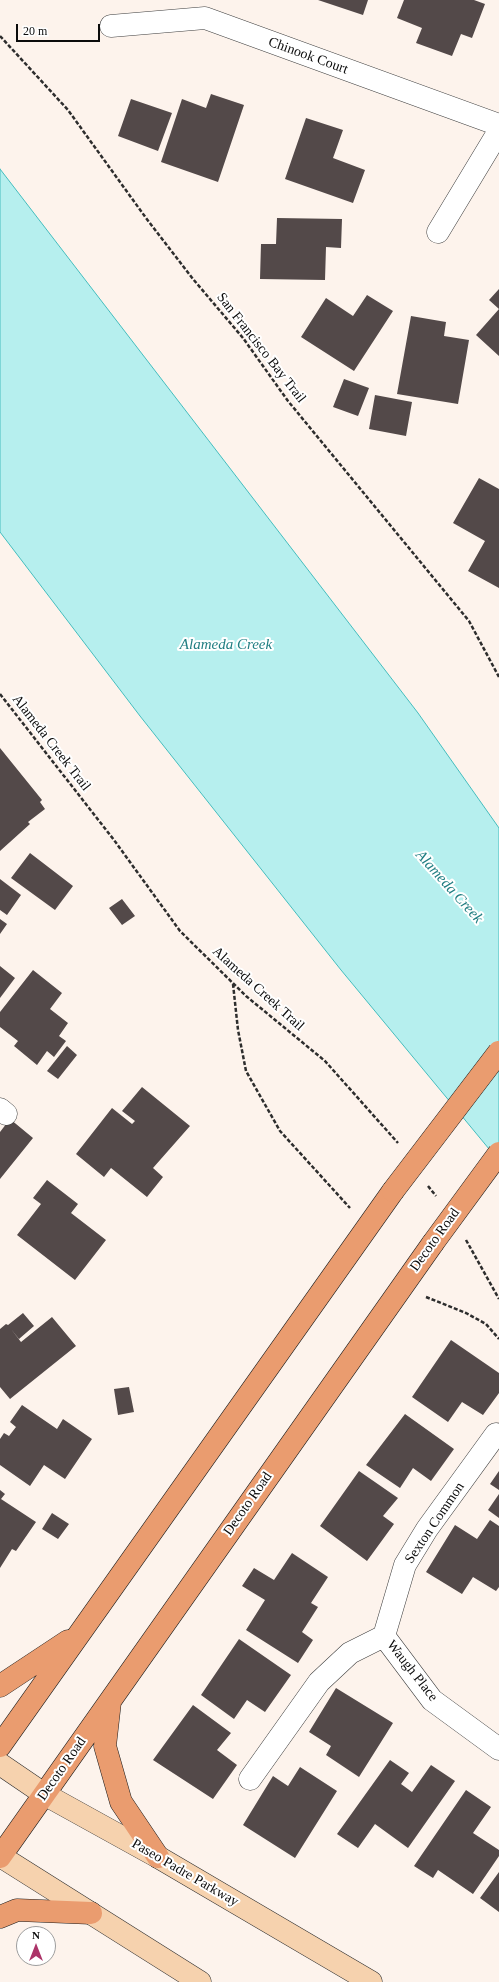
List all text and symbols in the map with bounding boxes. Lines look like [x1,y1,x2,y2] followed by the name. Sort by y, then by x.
[18,16,102,42] scale bar
[23,24,47,38] text: 20 m
[266,34,350,78] street label: Chinook Court
[213,290,309,406] street label: San Francisco Bay Trail
[180,636,272,654] water label: Alameda Creek
[8,691,94,795] street label: Alameda Creek Trail
[411,847,487,927] water label: Alameda Creek
[209,943,307,1035] street label: Alameda Creek Trail
[407,1205,463,1275] street label: Decoto Road
[220,1469,276,1539] street label: Decoto Road
[402,1479,468,1567] street label: Sexton Common
[383,1637,441,1705] street label: Waugh Place
[34,1734,90,1804] street label: Decoto Road
[129,1836,241,1910] street label: Paseo Padre Parkway
[16,1926,56,1966] north arrow
[32,1929,40,1941] text: N

